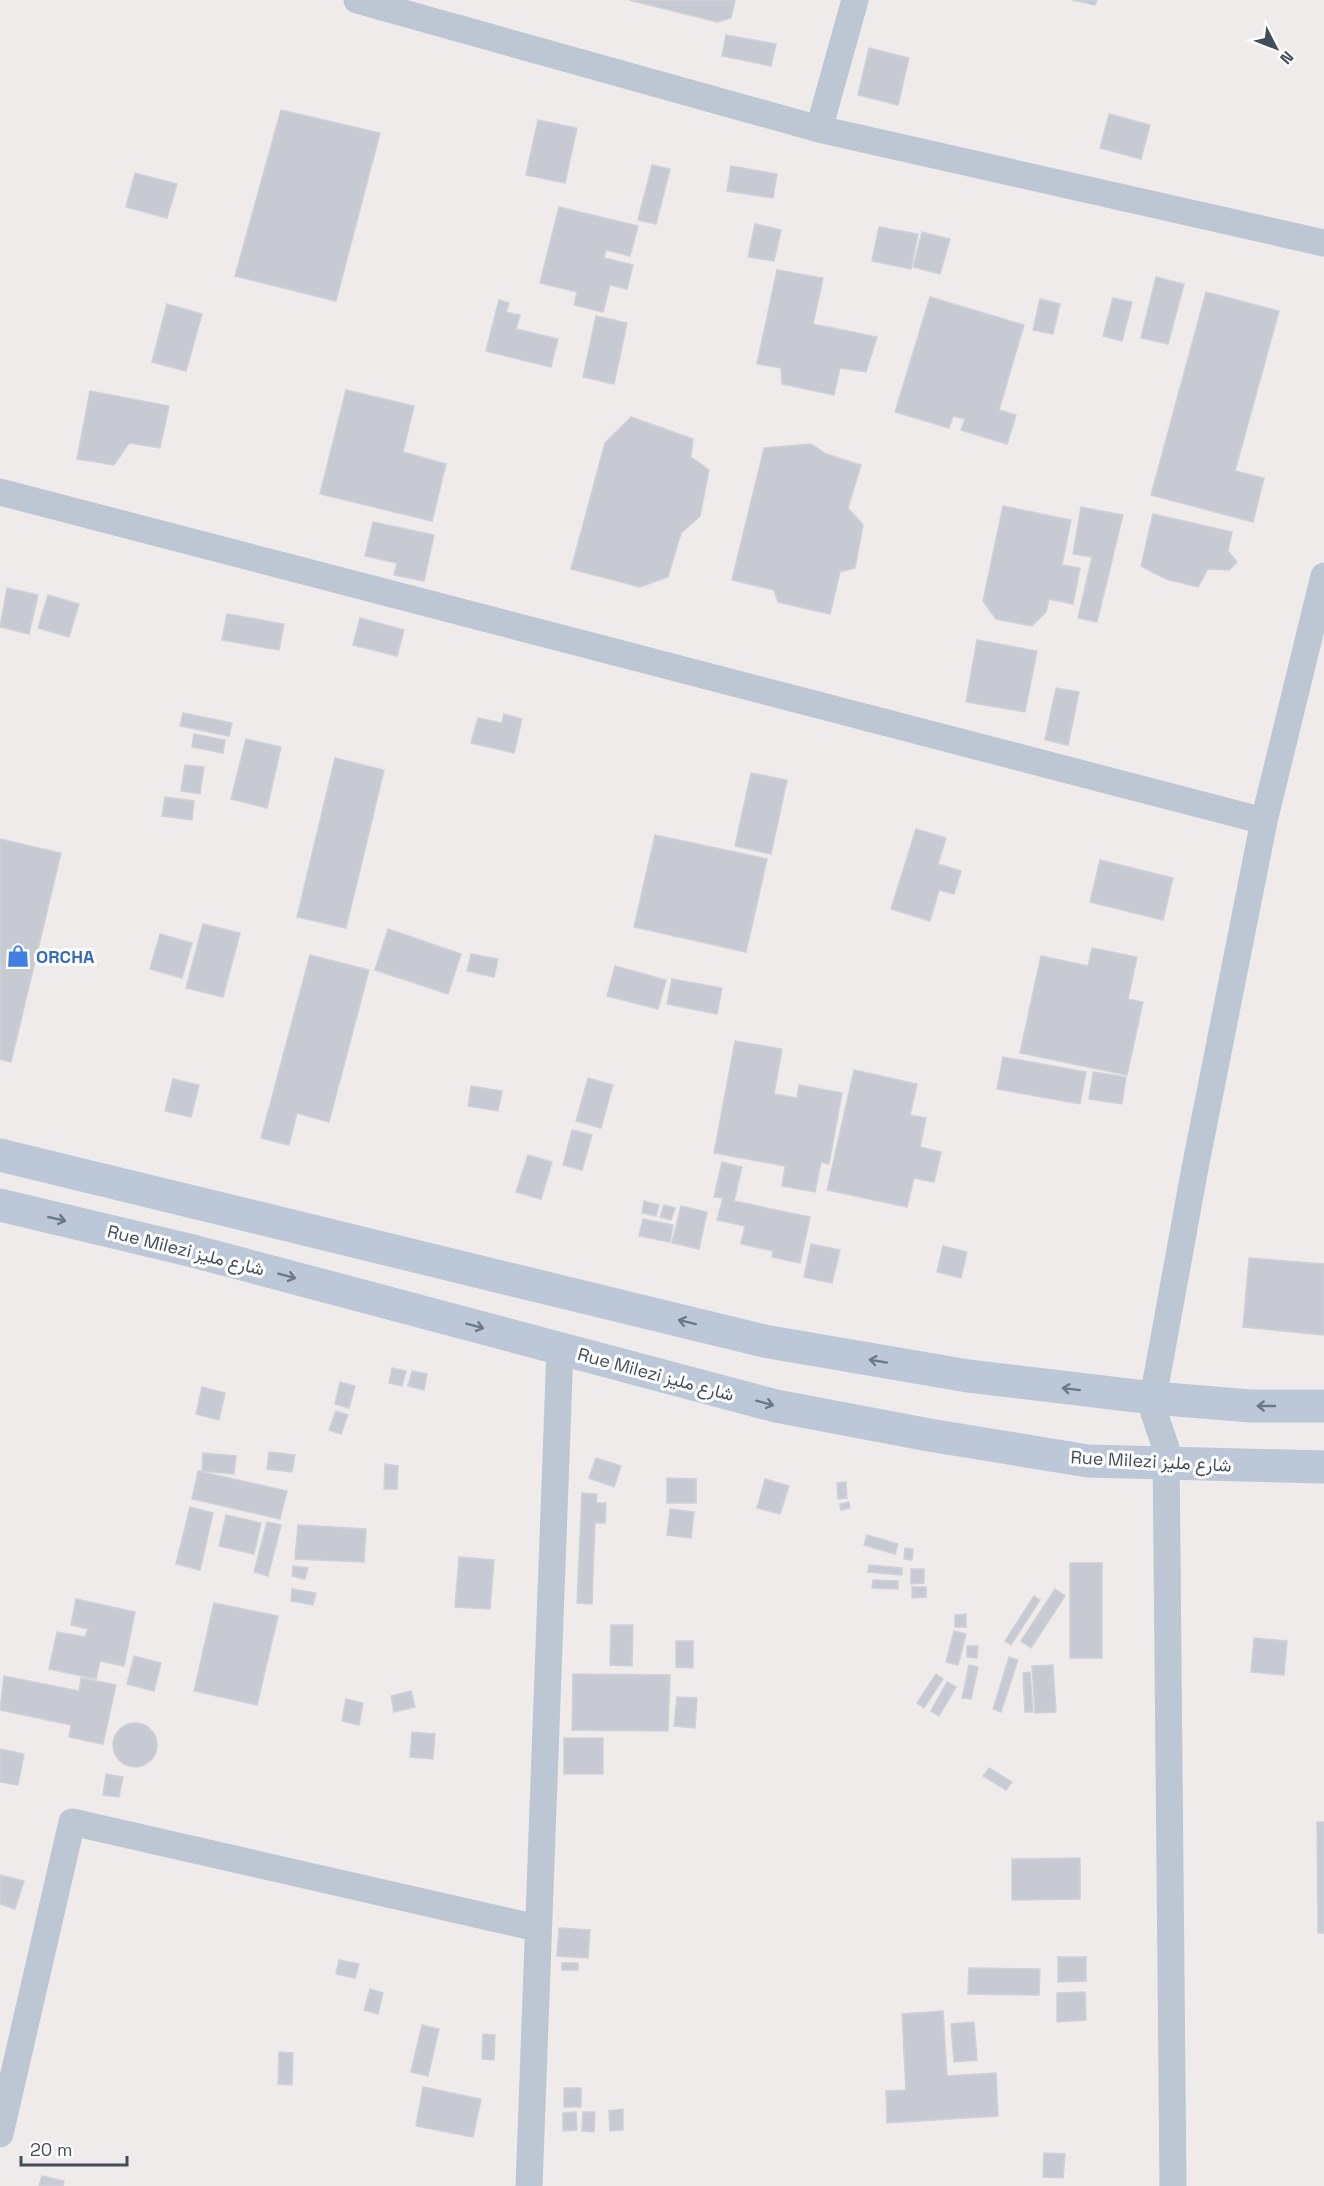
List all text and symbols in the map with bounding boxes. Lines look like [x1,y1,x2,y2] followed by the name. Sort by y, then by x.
[1246,18,1306,78] north arrow
[1275,47,1298,69] text: N
[5,943,31,969] shop icon: ORCHA
[36,945,95,968] place label: ORCHA
[47,1213,66,1225] one-way arrow
[105,1219,267,1282] street label: Rue Milezi شارع مليز
[277,1271,296,1282] one-way arrow
[678,1316,697,1328] one-way arrow
[465,1321,484,1332] one-way arrow
[575,1342,737,1407] street label: Rue Milezi شارع مليز
[869,1355,889,1366] one-way arrow
[1062,1383,1082,1394] one-way arrow
[756,1397,775,1409] one-way arrow
[1256,1400,1276,1412] one-way arrow
[1070,1445,1232,1478] street label: Rue Milezi شارع مليز
[21,2129,128,2167] scale bar
[30,2138,73,2161] text: 20 m

